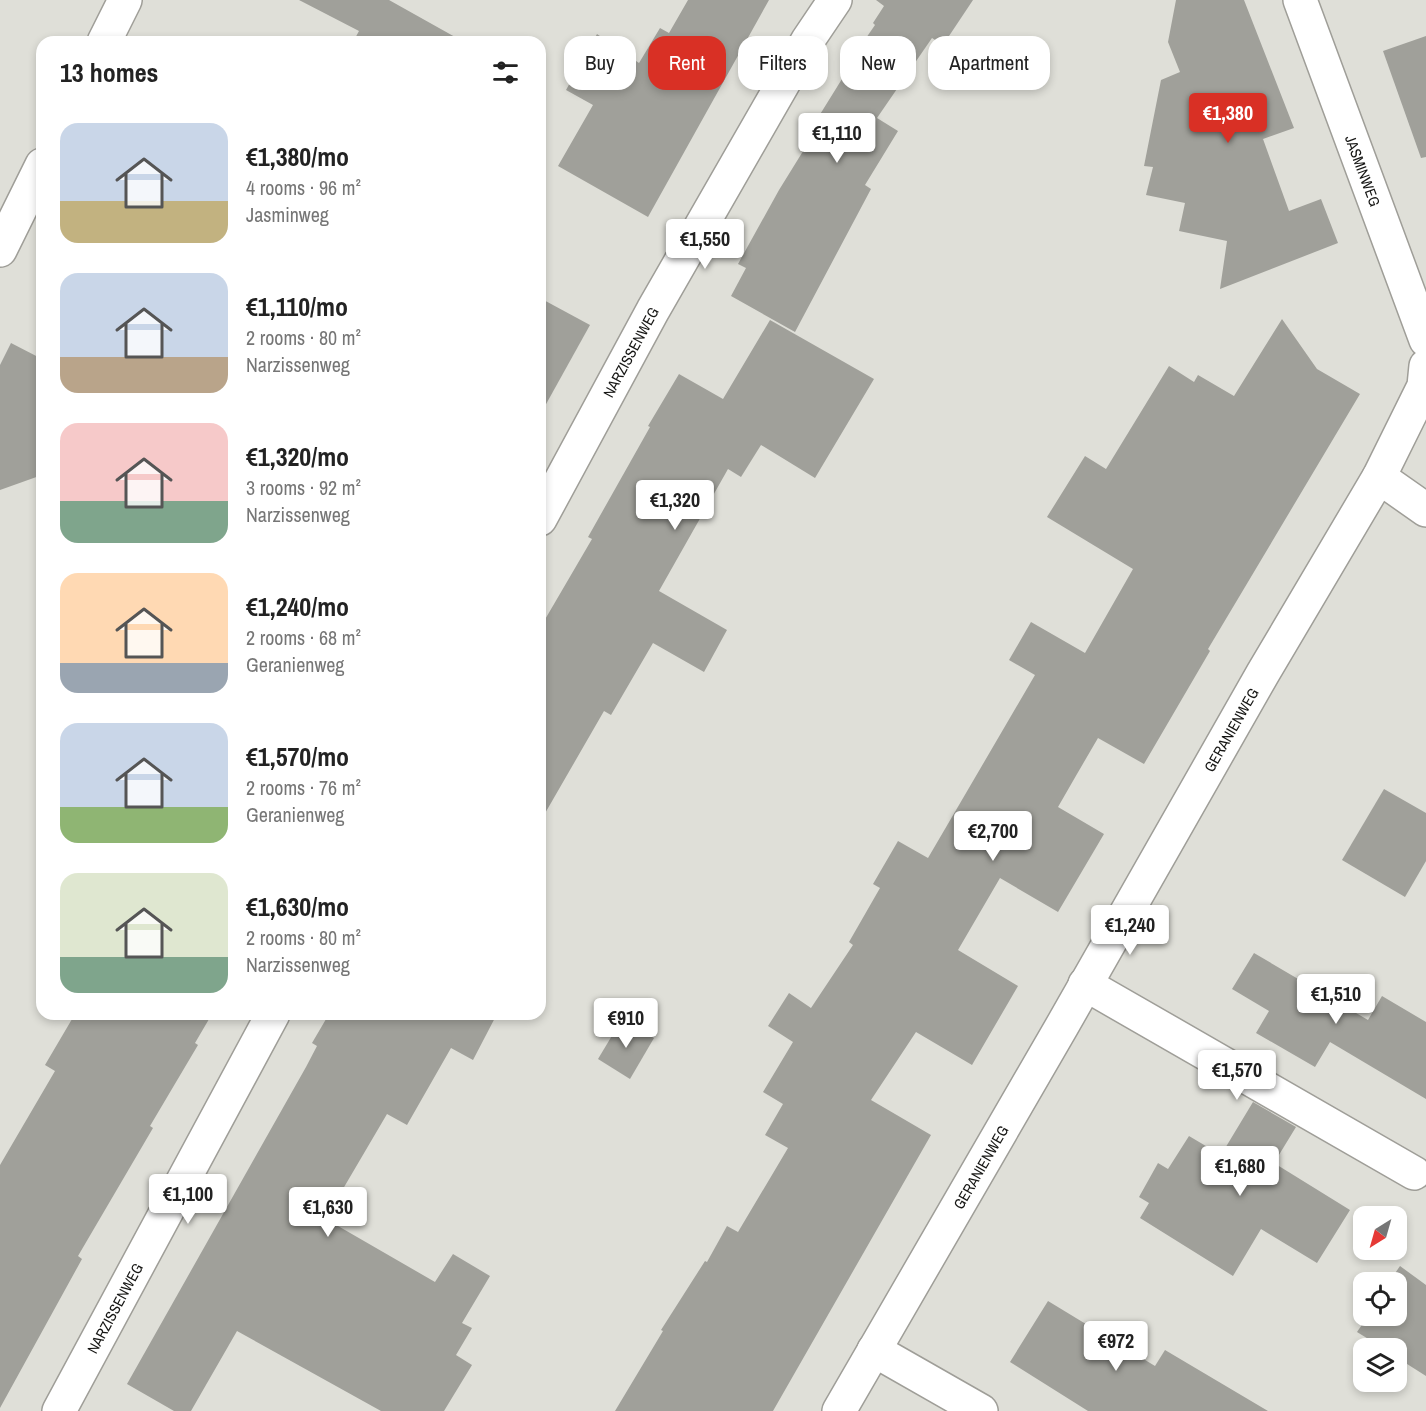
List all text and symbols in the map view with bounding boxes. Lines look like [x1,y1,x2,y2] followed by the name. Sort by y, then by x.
[564,36,636,90] chip: Buy
[648,36,726,90] chip: Rent
[738,36,828,90] chip: Filters
[840,36,916,90] chip: New
[928,36,1050,90] chip: Apartment
[60,55,158,90] text: 13 homes
[489,56,522,89] icon: filters
[1179,93,1277,144] pin: €1,380
[1203,99,1253,126] text: €1,380
[788,113,886,164] pin: €1,110
[812,119,862,146] text: €1,110
[1340,132,1386,209] street label: JASMINWEG
[246,139,349,174] text: €1,380/mo
[108,147,180,219] icon: home
[246,174,361,201] text: 4 rooms · 96 m²
[246,201,329,228] text: Jasminweg
[656,219,754,270] pin: €1,550
[680,225,730,252] text: €1,550
[246,289,348,324] text: €1,110/mo
[108,297,180,369] icon: home
[597,303,663,401] street label: NARZISSENWEG
[246,324,361,351] text: 2 rooms · 80 m²
[246,351,350,378] text: Narzissenweg
[246,439,349,474] text: €1,320/mo
[108,447,180,519] icon: home
[246,474,361,501] text: 3 rooms · 92 m²
[626,480,724,531] pin: €1,320
[650,486,700,513] text: €1,320
[246,501,350,528] text: Narzissenweg
[246,589,349,624] text: €1,240/mo
[108,597,180,669] icon: home
[246,624,361,651] text: 2 rooms · 68 m²
[246,651,344,678] text: Geranienweg
[1198,684,1263,776] street label: GERANIENWEG
[246,739,349,774] text: €1,570/mo
[108,747,180,819] icon: home
[246,774,361,801] text: 2 rooms · 76 m²
[246,801,344,828] text: Geranienweg
[944,811,1042,862] pin: €2,700
[968,817,1018,844] text: €2,700
[246,889,349,924] text: €1,630/mo
[108,897,180,969] icon: home
[1081,905,1179,956] pin: €1,240
[1105,911,1155,938] text: €1,240
[246,924,361,951] text: 2 rooms · 80 m²
[246,951,350,978] text: Narzissenweg
[1287,974,1385,1025] pin: €1,510
[1311,980,1361,1007] text: €1,510
[590,998,662,1049] pin: €910
[608,1004,644,1031] text: €910
[1188,1050,1286,1101] pin: €1,570
[1212,1056,1262,1083] text: €1,570
[948,1121,1013,1213] street label: GERANIENWEG
[1191,1146,1289,1197] pin: €1,680
[1215,1152,1265,1179] text: €1,680
[139,1174,237,1225] pin: €1,100
[163,1180,213,1207] text: €1,100
[279,1187,377,1238] pin: €1,630
[303,1193,353,1220] text: €1,630
[1353,1206,1407,1260] north arrow
[1353,1206,1407,1392] map controls
[82,1259,147,1357] street label: NARZISSENWEG
[1353,1272,1407,1326] button: locate
[1080,1321,1152,1372] pin: €972
[1098,1327,1134,1354] text: €972
[1353,1338,1407,1392] button: layers

